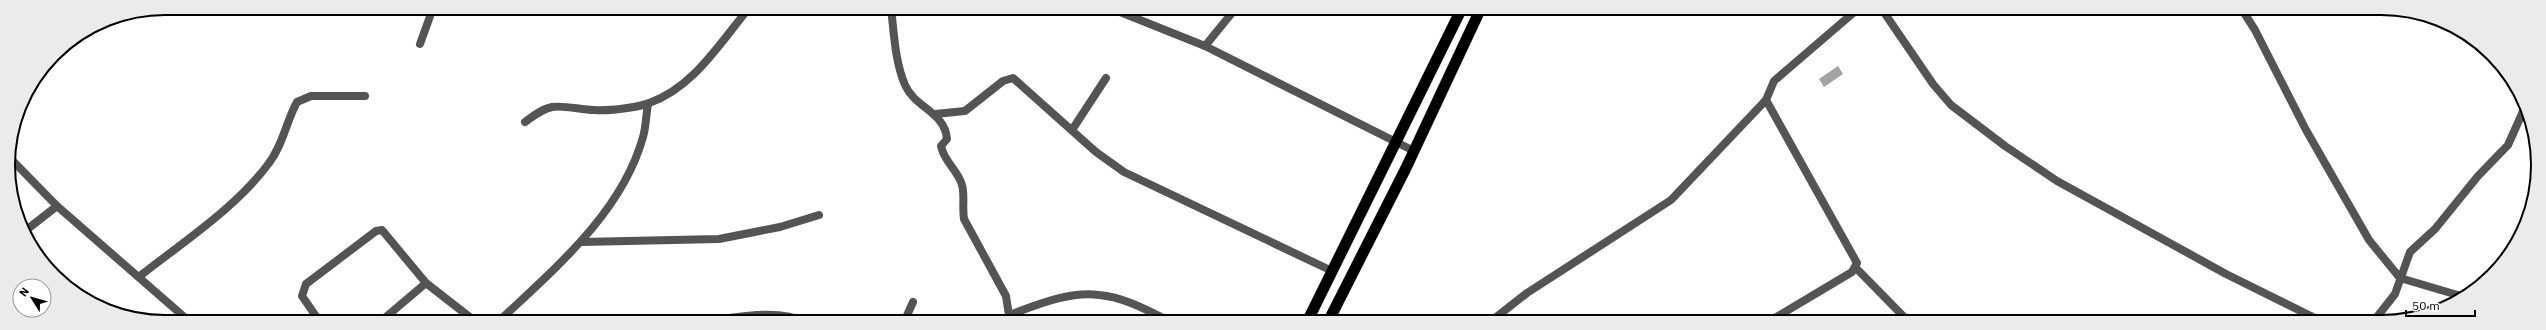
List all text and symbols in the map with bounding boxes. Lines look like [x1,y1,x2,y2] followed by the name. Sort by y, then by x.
[12,278,52,318] north arrow
[16,285,32,299] text: N
[2406,292,2475,318] scale bar
[2412,298,2440,313] text: 50 m

